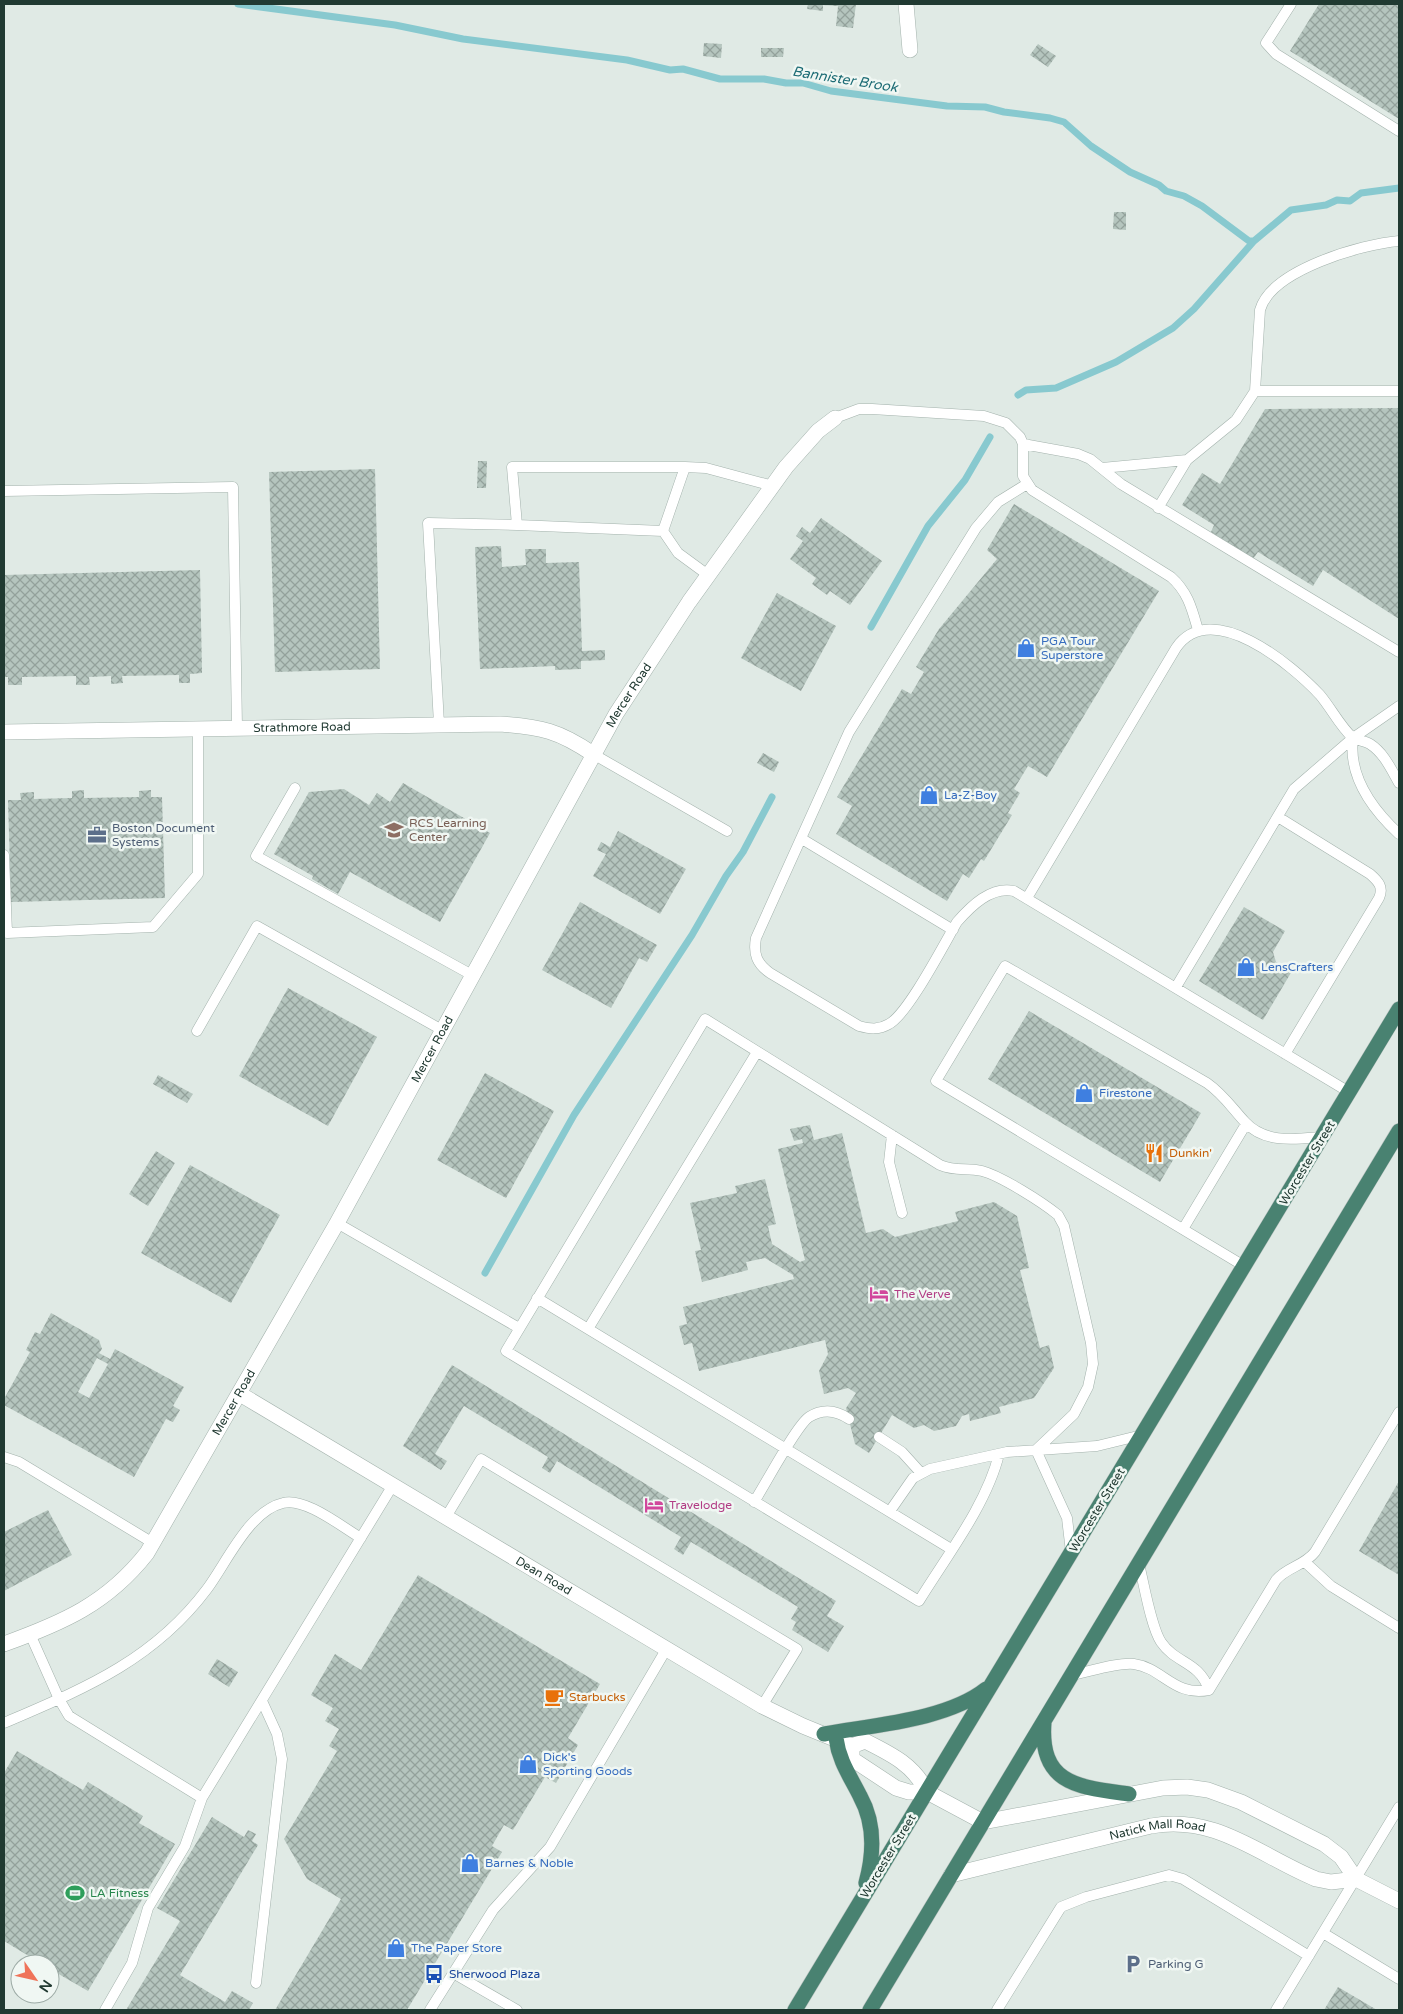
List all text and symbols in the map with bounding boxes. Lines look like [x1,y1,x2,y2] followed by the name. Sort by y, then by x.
[791,63,900,96] water label: Bannister Brook
[1041,634,1103,662] place label: PGA Tour Superstore
[1015,637,1037,659] shop icon: PGA Tour Superstore
[603,660,654,730] street label: Mercer Road
[253,719,351,735] street label: Strathmore Road
[918,784,940,806] shop icon: La-Z-Boy
[944,788,998,802] place label: La-Z-Boy
[409,816,487,844] place label: RCS Learning Center
[383,819,405,841] school or university icon: RCS Learning Center
[112,821,215,849] place label: Boston Document Systems
[86,824,108,846] office icon: Boston Document Systems
[1235,956,1257,978] shop icon: LensCrafters
[1261,960,1333,974] place label: LensCrafters
[408,1014,456,1085] street label: Mercer Road
[1073,1082,1095,1104] shop icon: Firestone
[1099,1086,1152,1100] place label: Firestone
[1276,1118,1338,1208] street label: Worcester Street
[1143,1142,1165,1164] restaurant icon: Dunkin'
[1169,1146,1212,1160] place label: Dunkin'
[868,1283,890,1305] hotel icon: The Verve
[894,1287,951,1301] place label: The Verve
[209,1367,258,1438] street label: Mercer Road
[1066,1465,1128,1555] street label: Worcester Street
[643,1494,665,1516] hotel icon: Travelodge
[669,1498,732,1512] place label: Travelodge
[513,1553,574,1598] street label: Dean Road
[543,1686,565,1708] cafe icon: Starbucks
[569,1690,626,1704] place label: Starbucks
[543,1750,633,1778] place label: Dick's Sporting Goods
[517,1753,539,1775] shop icon: Dick's Sporting Goods
[857,1811,919,1901] street label: Worcester Street
[1108,1817,1207,1843] street label: Natick Mall Road
[459,1852,481,1874] shop icon: Barnes & Noble
[485,1856,574,1870] place label: Barnes & Noble
[64,1882,86,1904] sports icon: LA Fitness
[90,1886,149,1900] place label: LA Fitness
[385,1937,407,1959] shop icon: The Paper Store
[411,1941,502,1955] place label: The Paper Store
[1122,1953,1144,1975] parking icon: Parking G
[10,1954,60,2004] north arrow
[1148,1957,1204,1971] place label: Parking G
[423,1963,445,1985] bus stop icon: Sherwood Plaza
[449,1967,540,1981] place label: Sherwood Plaza
[35,1977,56,1995] text: N

